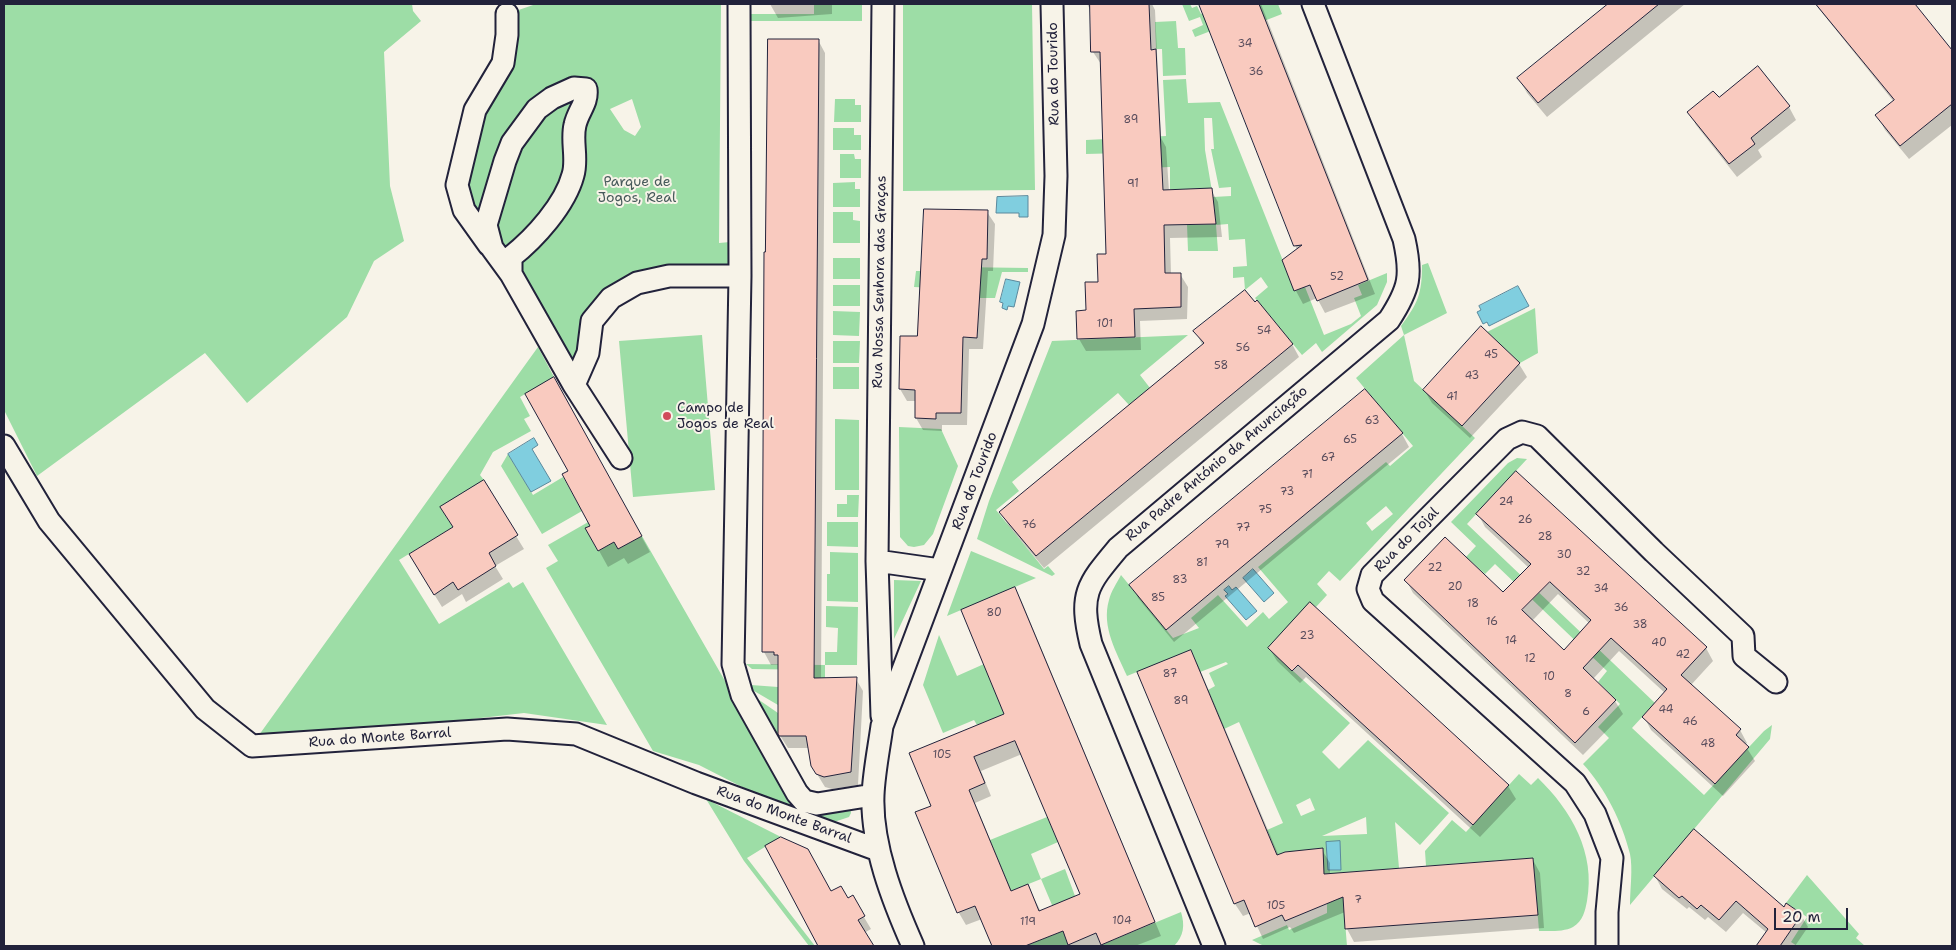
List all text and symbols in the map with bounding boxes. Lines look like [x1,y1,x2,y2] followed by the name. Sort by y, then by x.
[1045,22,1063,126] street label: Rua do Tourido
[1238,37,1252,51] house number: 34
[1248,65,1264,79] house number: 36
[1124,113,1138,127] house number: 89
[598,174,676,206] park label: Parque de Jogos, Real
[870,175,890,389] street label: Rua Nossa Senhora das Graças
[1127,177,1139,191] house number: 91
[1330,270,1344,284] house number: 52
[1097,317,1113,331] house number: 101
[1257,324,1271,338] house number: 54
[1236,341,1250,355] house number: 56
[1484,348,1498,362] house number: 45
[1214,359,1228,373] house number: 58
[1465,369,1479,383] house number: 43
[1123,383,1311,545] street label: Rua Padre António da Anunciação
[1446,390,1458,404] house number: 41
[677,400,774,432] place label: Campo de Jogos de Real
[661,410,673,422] marker: Campo de Jogos de Real
[1365,414,1379,428] house number: 63
[949,430,1001,532] street label: Rua do Tourido
[1343,433,1357,447] house number: 65
[1321,451,1335,465] house number: 67
[1301,468,1313,482] house number: 71
[1280,485,1294,499] house number: 73
[1499,495,1513,509] house number: 24
[1258,503,1272,517] house number: 75
[1371,504,1443,576] street label: Rua do Tojal
[1518,513,1532,527] house number: 26
[1022,518,1036,532] house number: 76
[1236,521,1250,535] house number: 77
[1537,530,1553,544] house number: 28
[1215,538,1229,552] house number: 79
[1556,548,1572,562] house number: 30
[1196,556,1208,570] house number: 81
[1428,561,1442,575] house number: 22
[1576,565,1590,579] house number: 32
[1173,573,1187,587] house number: 83
[1447,580,1463,594] house number: 20
[1594,582,1608,596] house number: 34
[1151,591,1165,605] house number: 85
[1467,597,1479,611] house number: 18
[1613,601,1629,615] house number: 36
[986,606,1002,620] house number: 80
[1486,615,1498,629] house number: 16
[1632,618,1648,632] house number: 38
[1300,629,1314,643] house number: 23
[1505,634,1517,648] house number: 14
[1651,636,1667,650] house number: 40
[1676,648,1690,662] house number: 42
[1524,652,1536,666] house number: 12
[1163,667,1177,681] house number: 87
[1543,670,1555,684] house number: 10
[1564,687,1572,701] house number: 8
[1174,694,1188,708] house number: 89
[1658,703,1674,717] house number: 44
[1582,705,1590,719] house number: 6
[1682,715,1698,729] house number: 46
[308,725,452,751] street label: Rua do Monte Barral
[1700,737,1716,751] house number: 48
[933,748,951,762] house number: 105
[714,783,854,847] street label: Rua do Monte Barral
[1354,893,1362,907] house number: 7
[1776,898,1850,930] scale bar
[1267,899,1285,913] house number: 105
[1782,907,1821,927] text: 20 m
[1112,914,1132,928] house number: 104
[1020,915,1036,929] house number: 119

